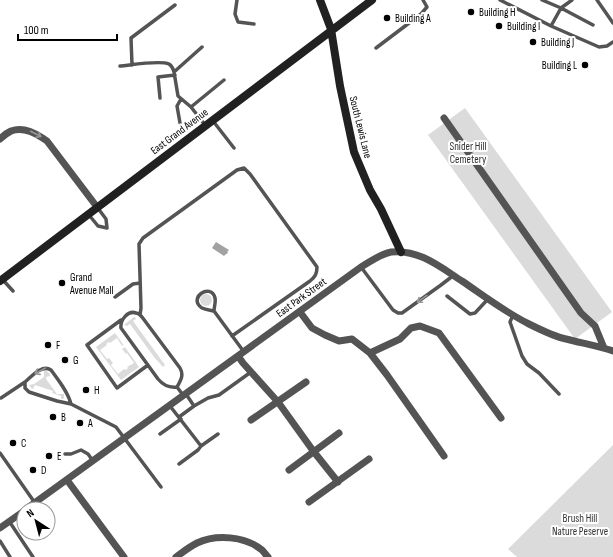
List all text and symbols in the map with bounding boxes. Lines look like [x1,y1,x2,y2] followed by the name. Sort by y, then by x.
[479,6,516,19] place label: Building H
[466,7,476,17] marker: Building H
[395,12,431,25] place label: Building A
[382,13,392,23] marker: Building A
[18,16,117,42] scale bar
[507,20,540,33] place label: Building I
[494,21,504,31] marker: Building I
[24,23,49,38] text: 100 m
[541,36,574,49] place label: Building J
[528,37,538,47] marker: Building J
[542,59,577,72] place label: Building L
[580,60,590,70] marker: Building L
[347,95,374,159] street label: South Lewis Lane
[148,106,210,157] street label: East Grand Avenue
[29,131,41,138] one-way arrow
[449,140,487,166] park label: Snider Hill Cemetery
[69,271,114,297] place label: Grand Avenue Mall
[274,275,329,320] street label: East Park Street
[57,278,67,288] marker: Grand Avenue Mall
[417,295,428,303] one-way arrow
[56,339,60,352] place label: F
[43,340,53,350] marker: F
[73,354,79,367] place label: G
[60,355,70,365] marker: G
[34,368,46,375] one-way arrow
[94,384,100,397] place label: H
[81,385,91,395] marker: H
[61,411,66,424] place label: B
[48,412,58,422] marker: B
[87,417,93,430] place label: A
[75,418,85,428] marker: A
[21,437,26,450] place label: C
[8,438,18,448] marker: C
[57,450,62,463] place label: E
[44,451,54,461] marker: E
[41,464,46,477] place label: D
[28,465,38,475] marker: D
[16,501,56,541] north arrow
[24,506,37,520] text: N
[552,512,608,538] park label: Brush Hill Nature Peserve

